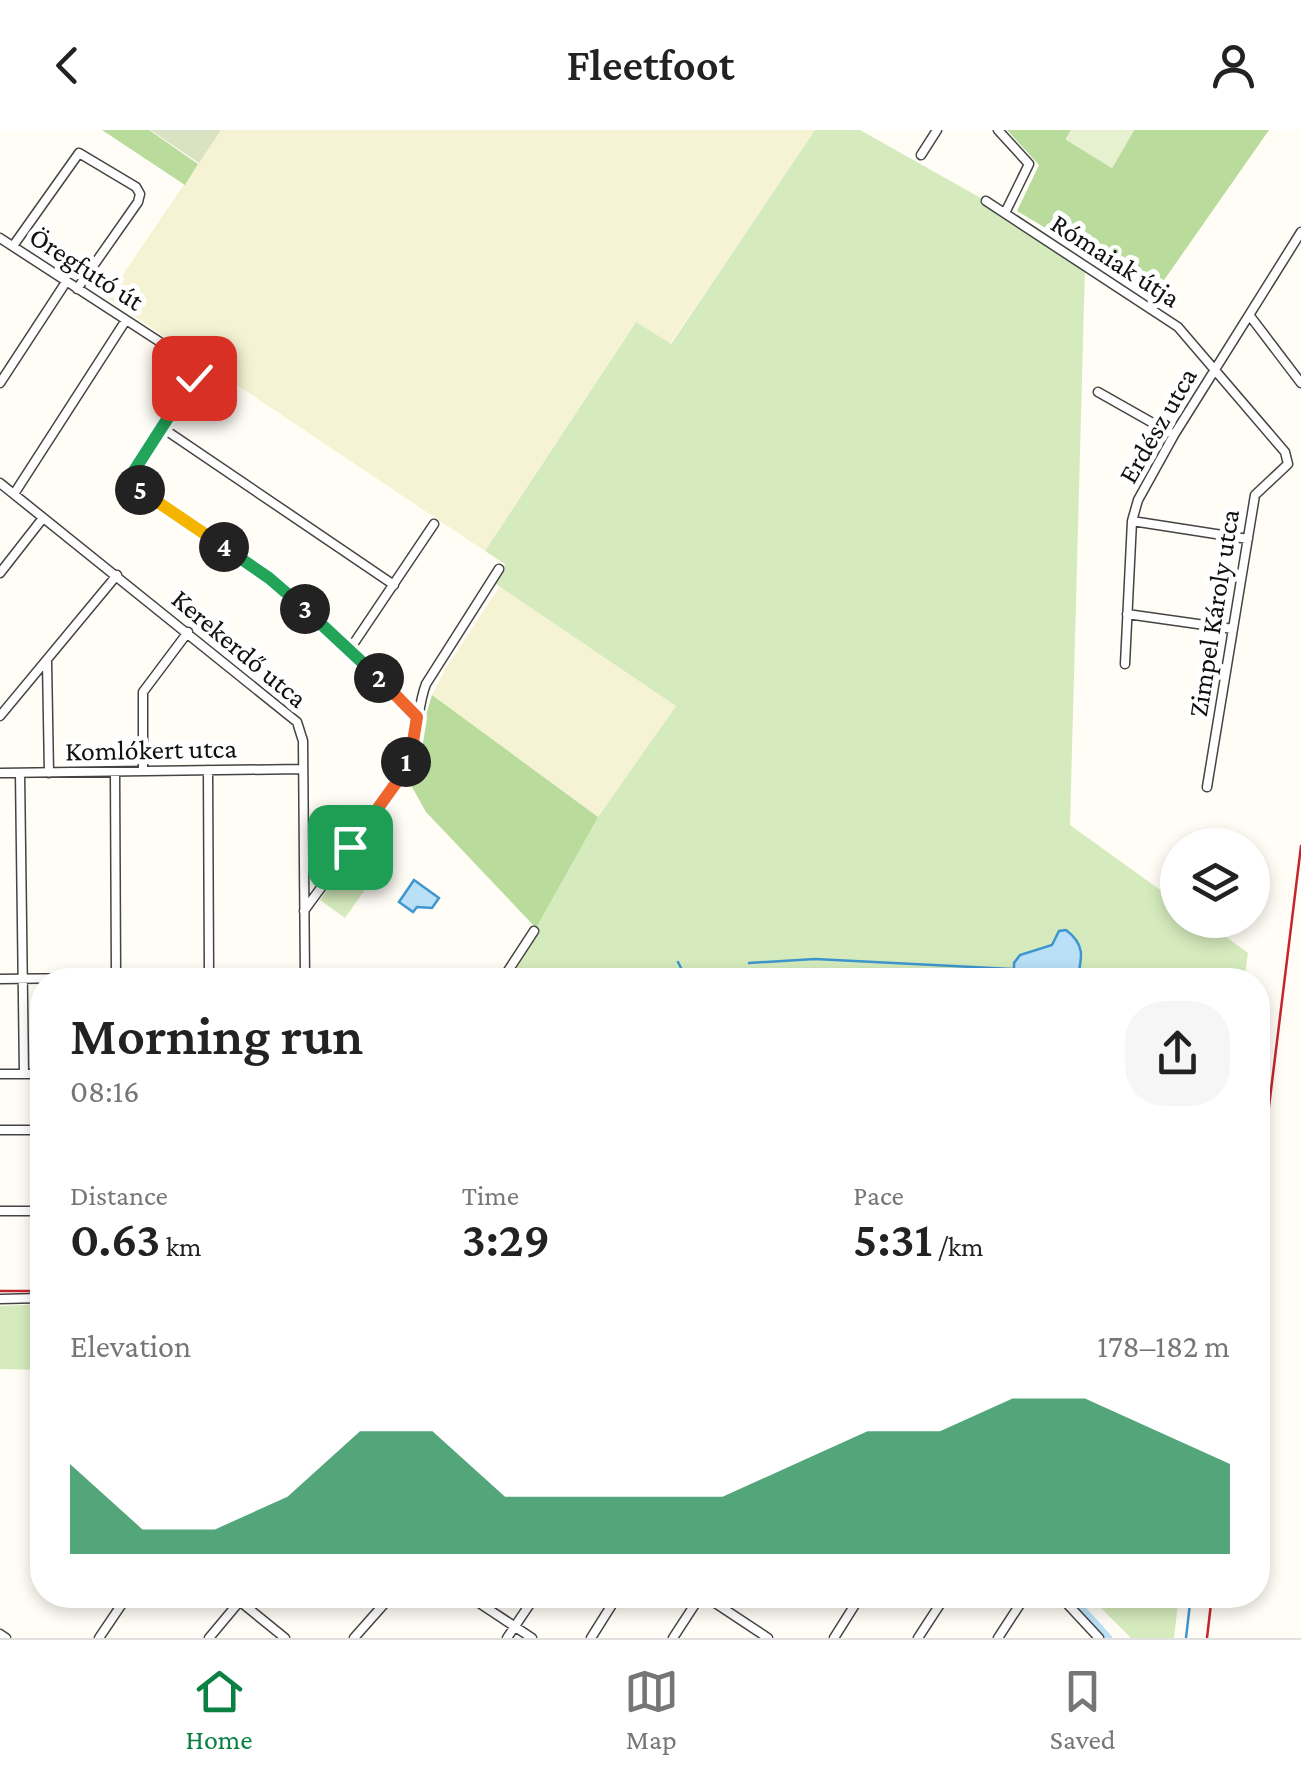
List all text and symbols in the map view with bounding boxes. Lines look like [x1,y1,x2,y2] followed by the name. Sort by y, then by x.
[40,38,95,93] icon: back
[1206,38,1261,93] icon: person
[566,40,735,90] text: Fleetfoot
[1046,207,1186,314] street label: Rómaiak útja
[24,220,150,317] street label: Öregfutó út
[152,336,237,421] pin
[167,351,222,406] icon: check
[1112,362,1203,489] street label: Erdész utca
[115,465,165,515] pin: 5
[133,474,147,505] text: 5
[1182,507,1245,719] street label: Zimpel Károly utca
[199,522,249,572] pin: 4
[216,531,232,562] text: 4
[166,583,314,714] street label: Kerekerdő utca
[280,584,330,634] pin: 3
[298,593,312,624] text: 3
[354,653,404,703] pin: 2
[372,662,386,693] text: 2
[65,733,237,766] street label: Komlókert utca
[381,737,431,787] pin: 1
[401,746,411,777] text: 1
[308,805,393,890] pin
[323,820,378,875] icon: arrive
[1160,828,1270,938] map controls
[1160,828,1270,938] button: layers
[1125,1001,1230,1106] button: share
[70,1005,363,1066] text: Morning run
[70,1073,140,1109] text: 08:16
[70,1180,168,1211] text: Distance
[462,1180,519,1211] text: Time
[853,1180,904,1211] text: Pace
[70,1211,160,1267] text: 0.63
[462,1211,550,1267] text: 3:29
[853,1211,932,1267] text: 5:31
[160,1231,202,1262] text: km
[932,1231,984,1262] text: /km
[70,1328,191,1364] text: Elevation
[1097,1328,1230,1364] text: 178–182 m
[186,1664,253,1755] tab: Home
[624,1664,679,1755] tab: Map
[1050,1664,1115,1755] tab: Saved

